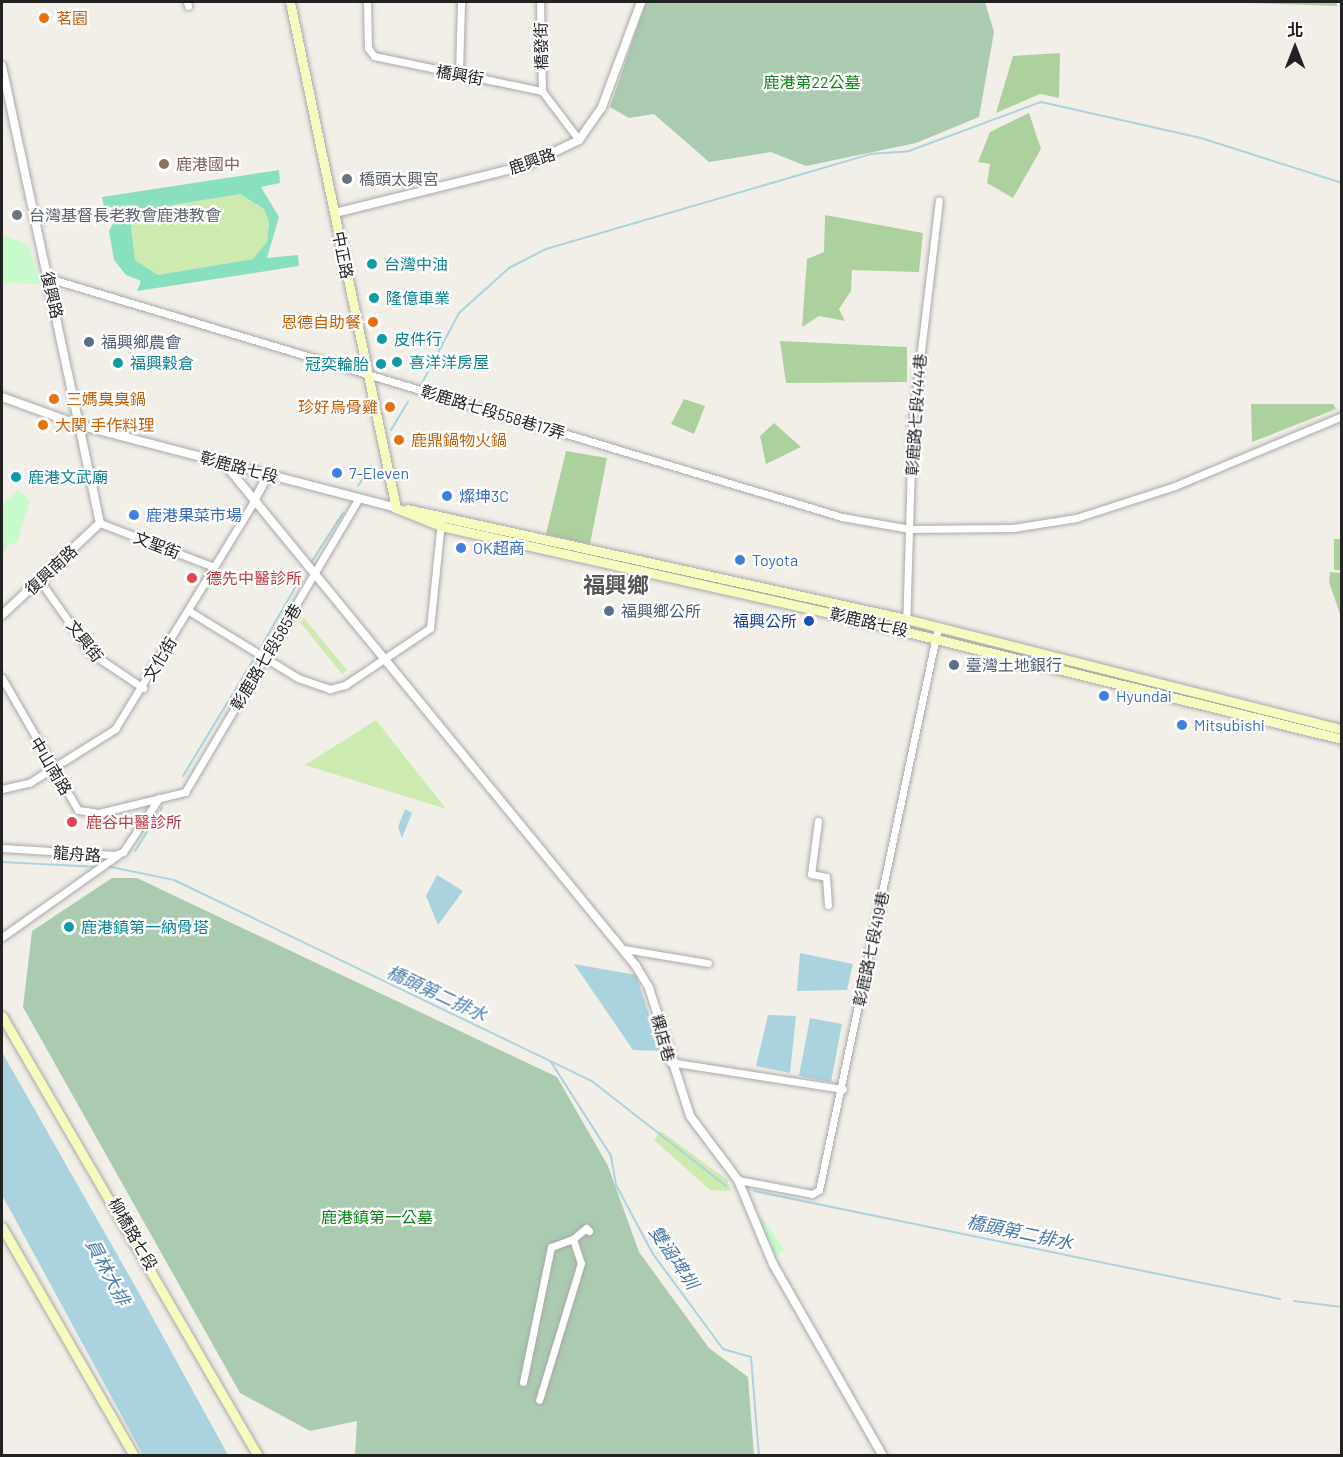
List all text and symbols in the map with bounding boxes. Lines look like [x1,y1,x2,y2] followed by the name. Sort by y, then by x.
[56,8,88,28] place label: 茗園
[37,11,51,25] marker: 茗園
[1265,18,1325,78] north arrow
[1287,20,1303,39] text: 北
[531,22,551,70] street label: 橋發街
[435,61,485,89] street label: 橋興街
[763,72,861,92] park label: 鹿港第22公墓
[506,144,558,178] street label: 鹿興路
[176,154,240,174] place label: 鹿港國中
[157,157,171,171] marker: 鹿港國中
[359,169,439,189] place label: 橋頭太興宮
[340,172,354,186] marker: 橋頭太興宮
[29,205,221,225] place label: 台灣基督長老教會鹿港教會
[10,208,24,222] marker: 台灣基督長老教會鹿港教會
[329,230,357,280] street label: 中正路
[384,254,448,274] place label: 台灣中油
[365,257,379,271] marker: 台灣中油
[37,269,67,321] street label: 復興路
[386,288,450,308] place label: 隆億車業
[367,291,381,305] marker: 隆億車業
[281,312,361,332] place label: 恩德自助餐
[366,315,380,329] marker: 恩德自助餐
[394,329,442,349] place label: 皮件行
[101,332,181,352] place label: 福興鄉農會
[375,332,389,346] marker: 皮件行
[82,335,96,349] marker: 福興鄉農會
[409,352,489,372] place label: 喜洋洋房屋
[130,353,194,373] place label: 福興穀倉
[902,353,930,477] street label: 彰鹿路七段444巷
[305,354,369,374] place label: 冠奕輪胎
[390,355,404,369] marker: 喜洋洋房屋
[111,356,125,370] marker: 福興穀倉
[374,357,388,371] marker: 冠奕輪胎
[418,381,568,443] street label: 彰鹿路七段558巷17弄
[66,389,146,409] place label: 三媽臭臭鍋
[47,392,61,406] marker: 三媽臭臭鍋
[298,397,378,417] place label: 珍好烏骨雞
[383,400,397,414] marker: 珍好烏骨雞
[55,415,154,435] place label: 大関 手作料理
[36,418,50,432] marker: 大関 手作料理
[411,430,507,450] place label: 鹿鼎鍋物火鍋
[392,433,406,447] marker: 鹿鼎鍋物火鍋
[198,447,280,487] street label: 彰鹿路七段
[349,463,409,483] place label: 7-Eleven
[330,466,344,480] marker: 7-Eleven
[28,467,108,487] place label: 鹿港文武廟
[9,470,23,484] marker: 鹿港文武廟
[459,486,509,506] place label: 燦坤3C
[440,489,454,503] marker: 燦坤3C
[146,505,242,525] place label: 鹿港果菜市場
[127,508,141,522] marker: 鹿港果菜市場
[131,527,183,563] street label: 文聖街
[473,538,525,558] place label: OK超商
[21,541,81,599] street label: 復興南路
[454,541,468,555] marker: OK超商
[752,550,798,570] place label: Toyota
[733,553,747,567] marker: Toyota
[206,568,302,588] place label: 德先中醫診所
[183,569,201,587] marker: 德先中醫診所
[583,572,649,598] district label: 福興鄉
[227,600,305,714] street label: 彰鹿路七段585巷
[621,601,701,621] place label: 福興鄉公所
[602,604,616,618] marker: 福興鄉公所
[828,604,910,640] street label: 彰鹿路七段
[733,611,797,631] place label: 福興公所
[802,614,816,628] marker: 福興公所
[63,616,107,666] street label: 文興街
[139,633,181,685] street label: 文化街
[966,655,1062,675] place label: 臺灣土地銀行
[947,658,961,672] marker: 臺灣土地銀行
[1116,686,1172,706] place label: Hyundai
[1097,689,1111,703] marker: Hyundai
[1194,715,1265,735] place label: Mitsubishi
[1175,718,1189,732] marker: Mitsubishi
[26,734,76,798] street label: 中山南路
[86,812,182,832] place label: 鹿谷中醫診所
[63,813,81,831] marker: 鹿谷中醫診所
[52,843,102,865] street label: 龍舟路
[849,890,893,1008] street label: 彰鹿路七段419巷
[81,917,209,937] place label: 鹿港鎮第一納骨塔
[62,920,76,934] marker: 鹿港鎮第一納骨塔
[383,960,491,1026] water label: 橋頭第二排水
[647,1012,679,1064] street label: 粿店巷
[105,1195,161,1273] street label: 柳橋路七段
[321,1207,433,1227] park label: 鹿港鎮第一公墓
[965,1210,1075,1254] water label: 橋頭第二排水
[645,1221,703,1293] water label: 雙涵埤圳
[82,1235,134,1309] water label: 員林大排

